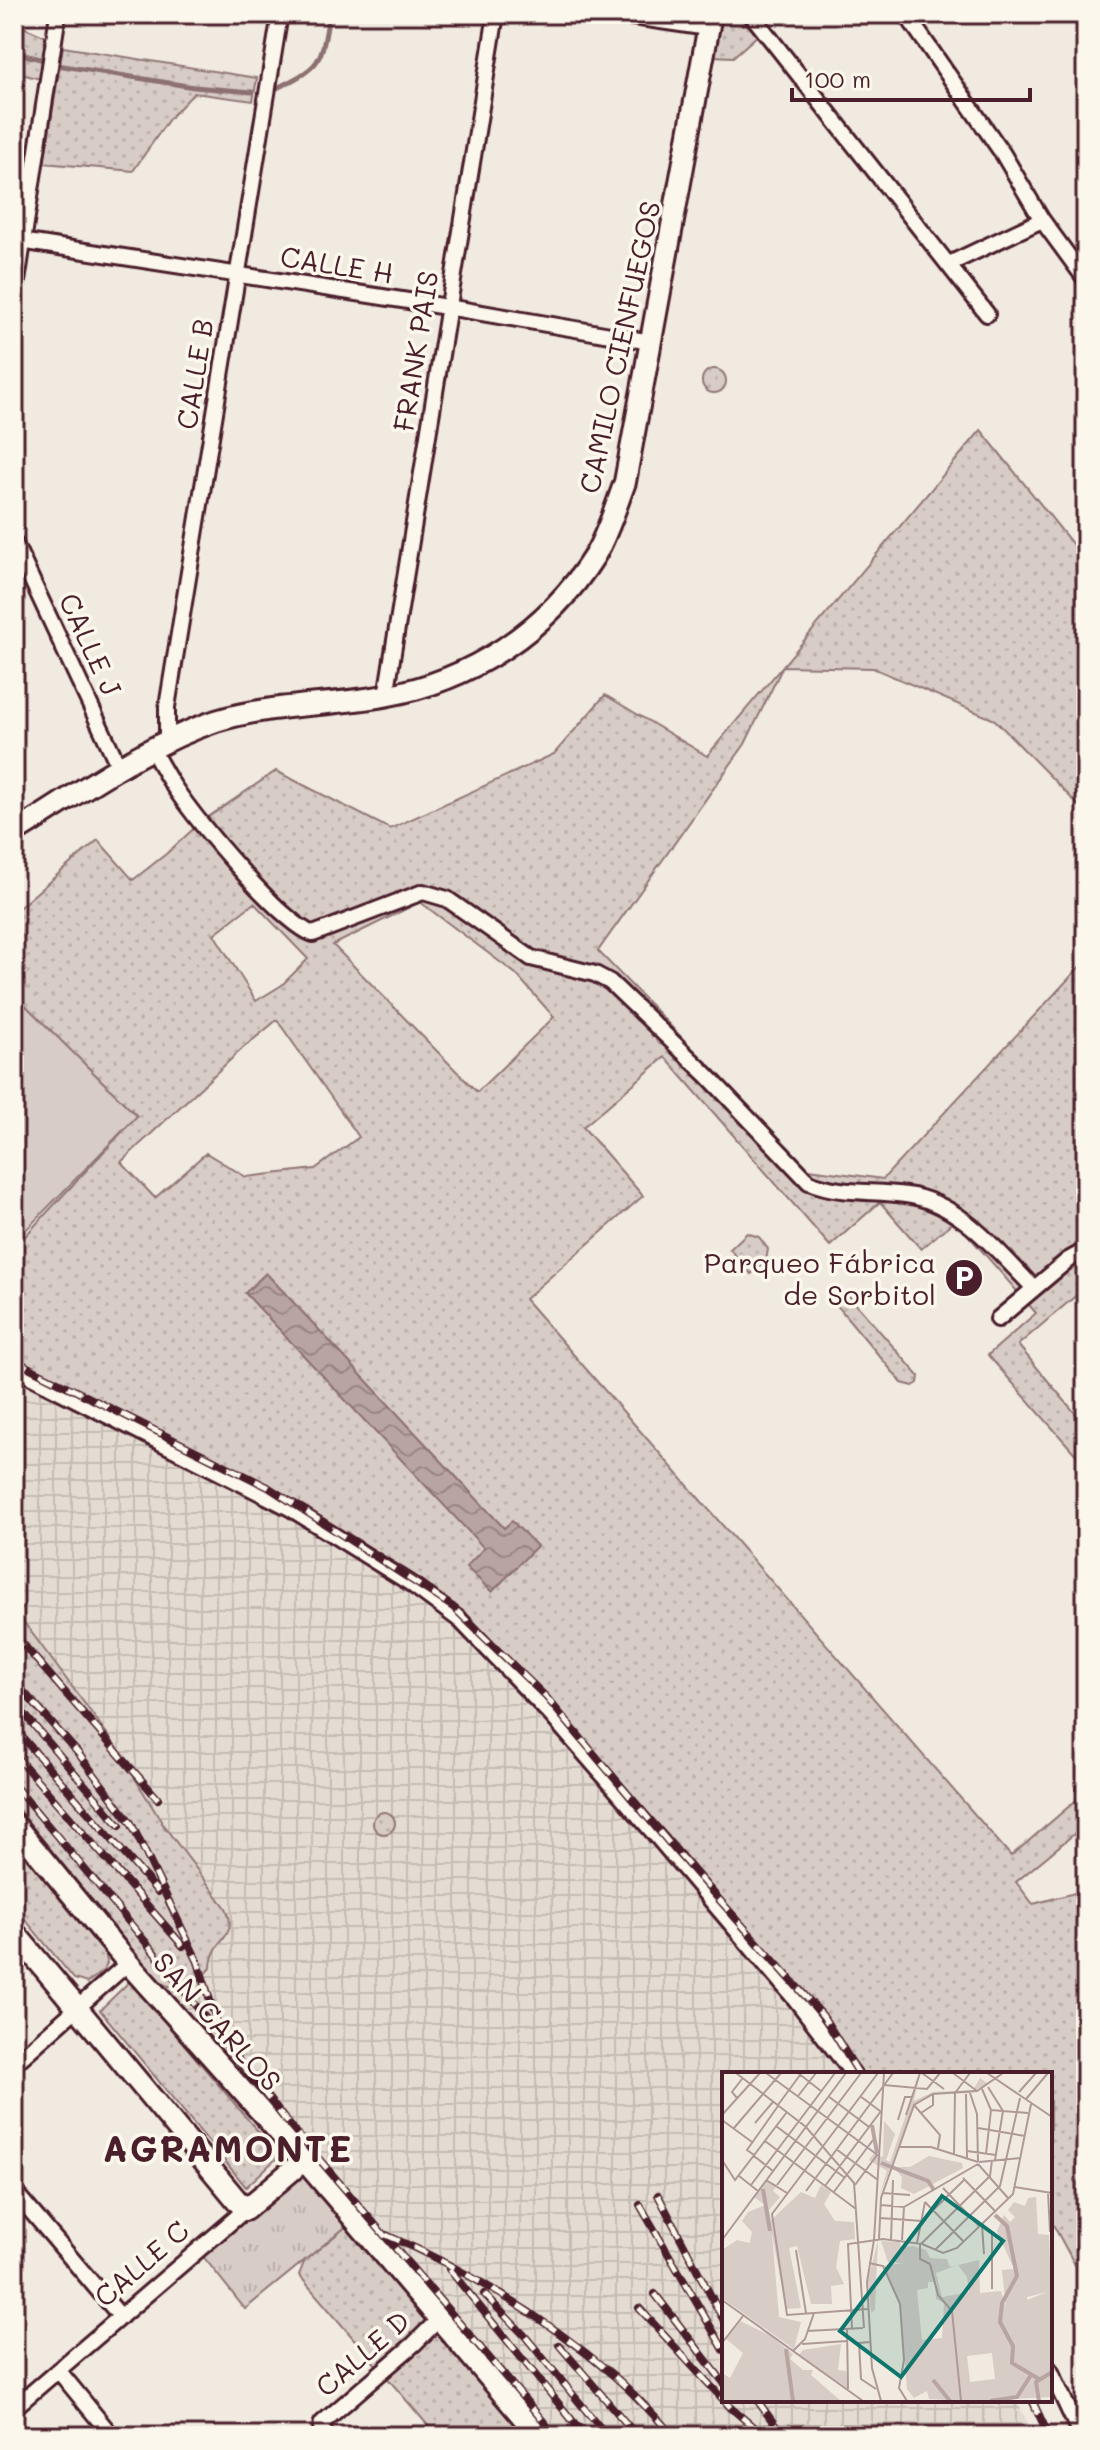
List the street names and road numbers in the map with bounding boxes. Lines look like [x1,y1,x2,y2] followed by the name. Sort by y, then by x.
[570,198,668,496] street label: CAMILO CIENFUEGOS
[278,237,396,291] street label: CALLE H
[385,268,445,434] street label: FRANK PAIS
[168,316,220,432] street label: CALLE B
[52,587,131,702] street label: CALLE J
[146,1944,290,2098] street label: SAN CARLOS
[86,2212,196,2314] street label: CALLE C
[308,2302,416,2404] street label: CALLE D

